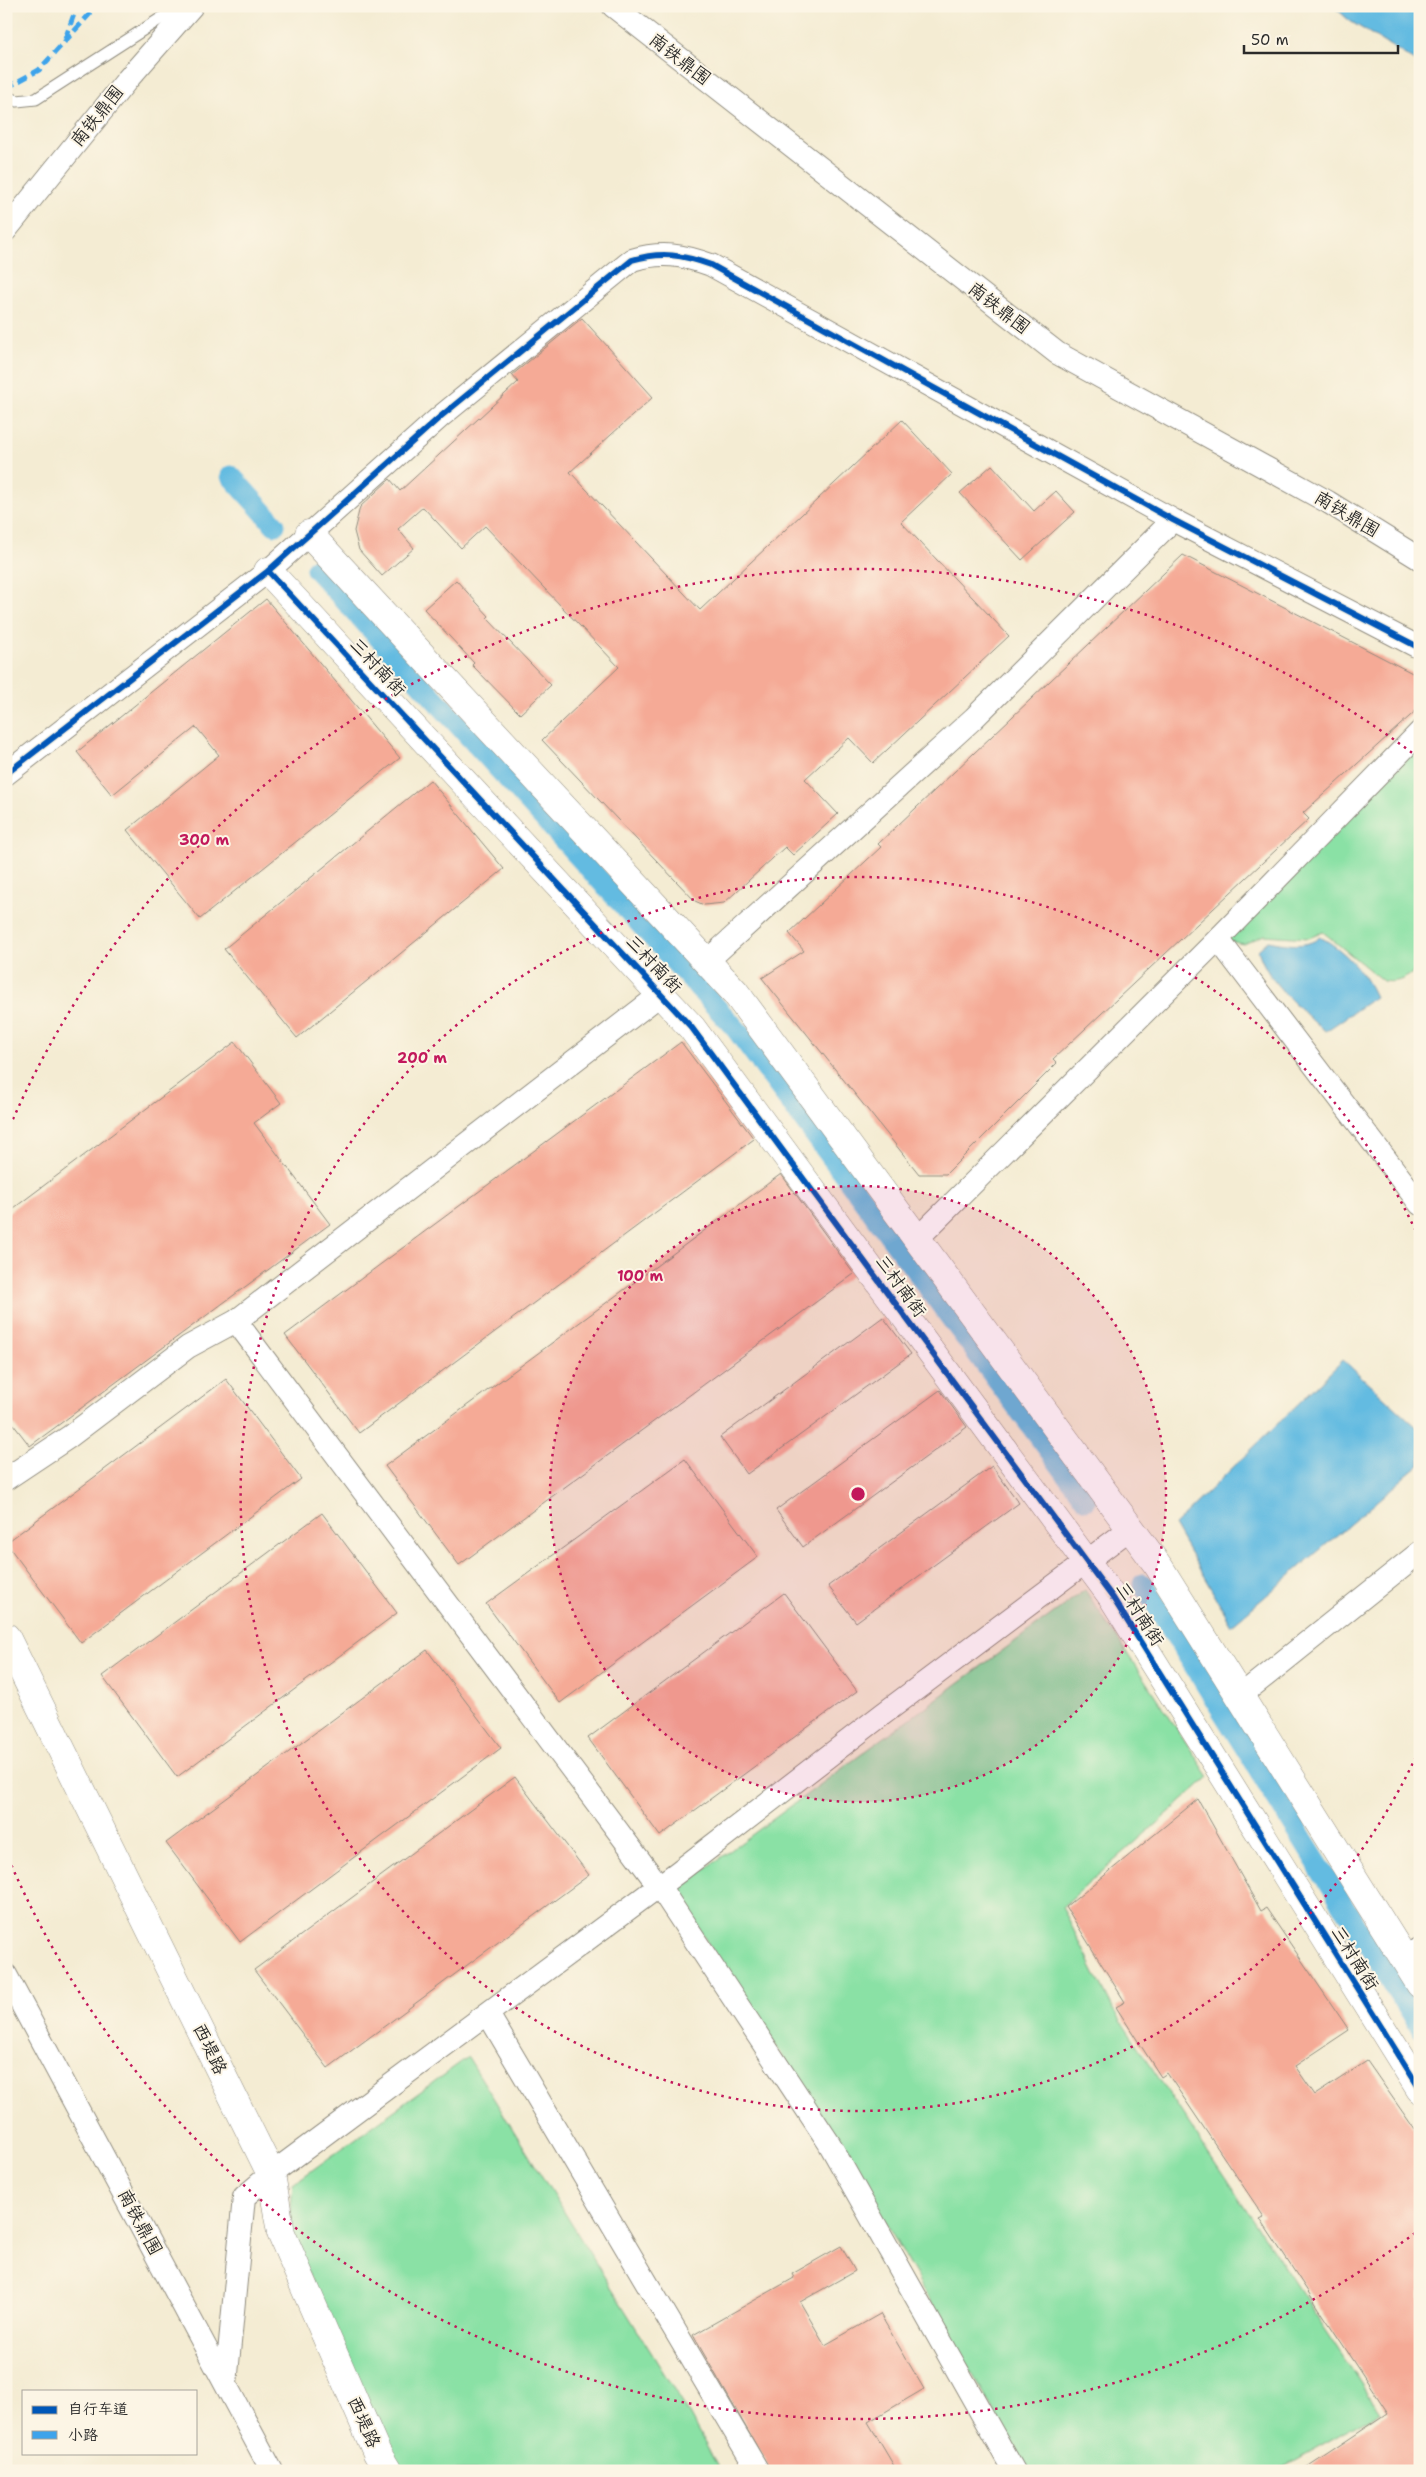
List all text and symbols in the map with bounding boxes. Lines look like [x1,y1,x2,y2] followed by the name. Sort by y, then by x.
[1244,22,1397,54] scale bar
[644,27,716,91] street label: 南铁鼎围
[1251,30,1289,50] text: 50 m
[65,80,129,152] street label: 南铁鼎围
[963,276,1035,340] street label: 南铁鼎围
[1310,485,1384,543] street label: 南铁鼎围
[345,632,411,702] street label: 三村南街
[179,830,229,850] text: 300 m
[621,929,687,999] street label: 三村南街
[397,1048,447,1068] text: 200 m
[870,1250,932,1322] street label: 三村南街
[617,1266,663,1286] text: 100 m
[849,1485,867,1503] centre of rings
[1110,1577,1170,1651] street label: 三村南街
[1326,1921,1384,1995] street label: 三村南街
[187,2019,233,2079] street label: 西堤路
[113,2185,167,2259] street label: 南铁鼎围
[22,2390,198,2454] legend
[342,2392,386,2452] street label: 西堤路
[68,2399,128,2419] text: 自行车道
[68,2425,98,2445] text: 小路

